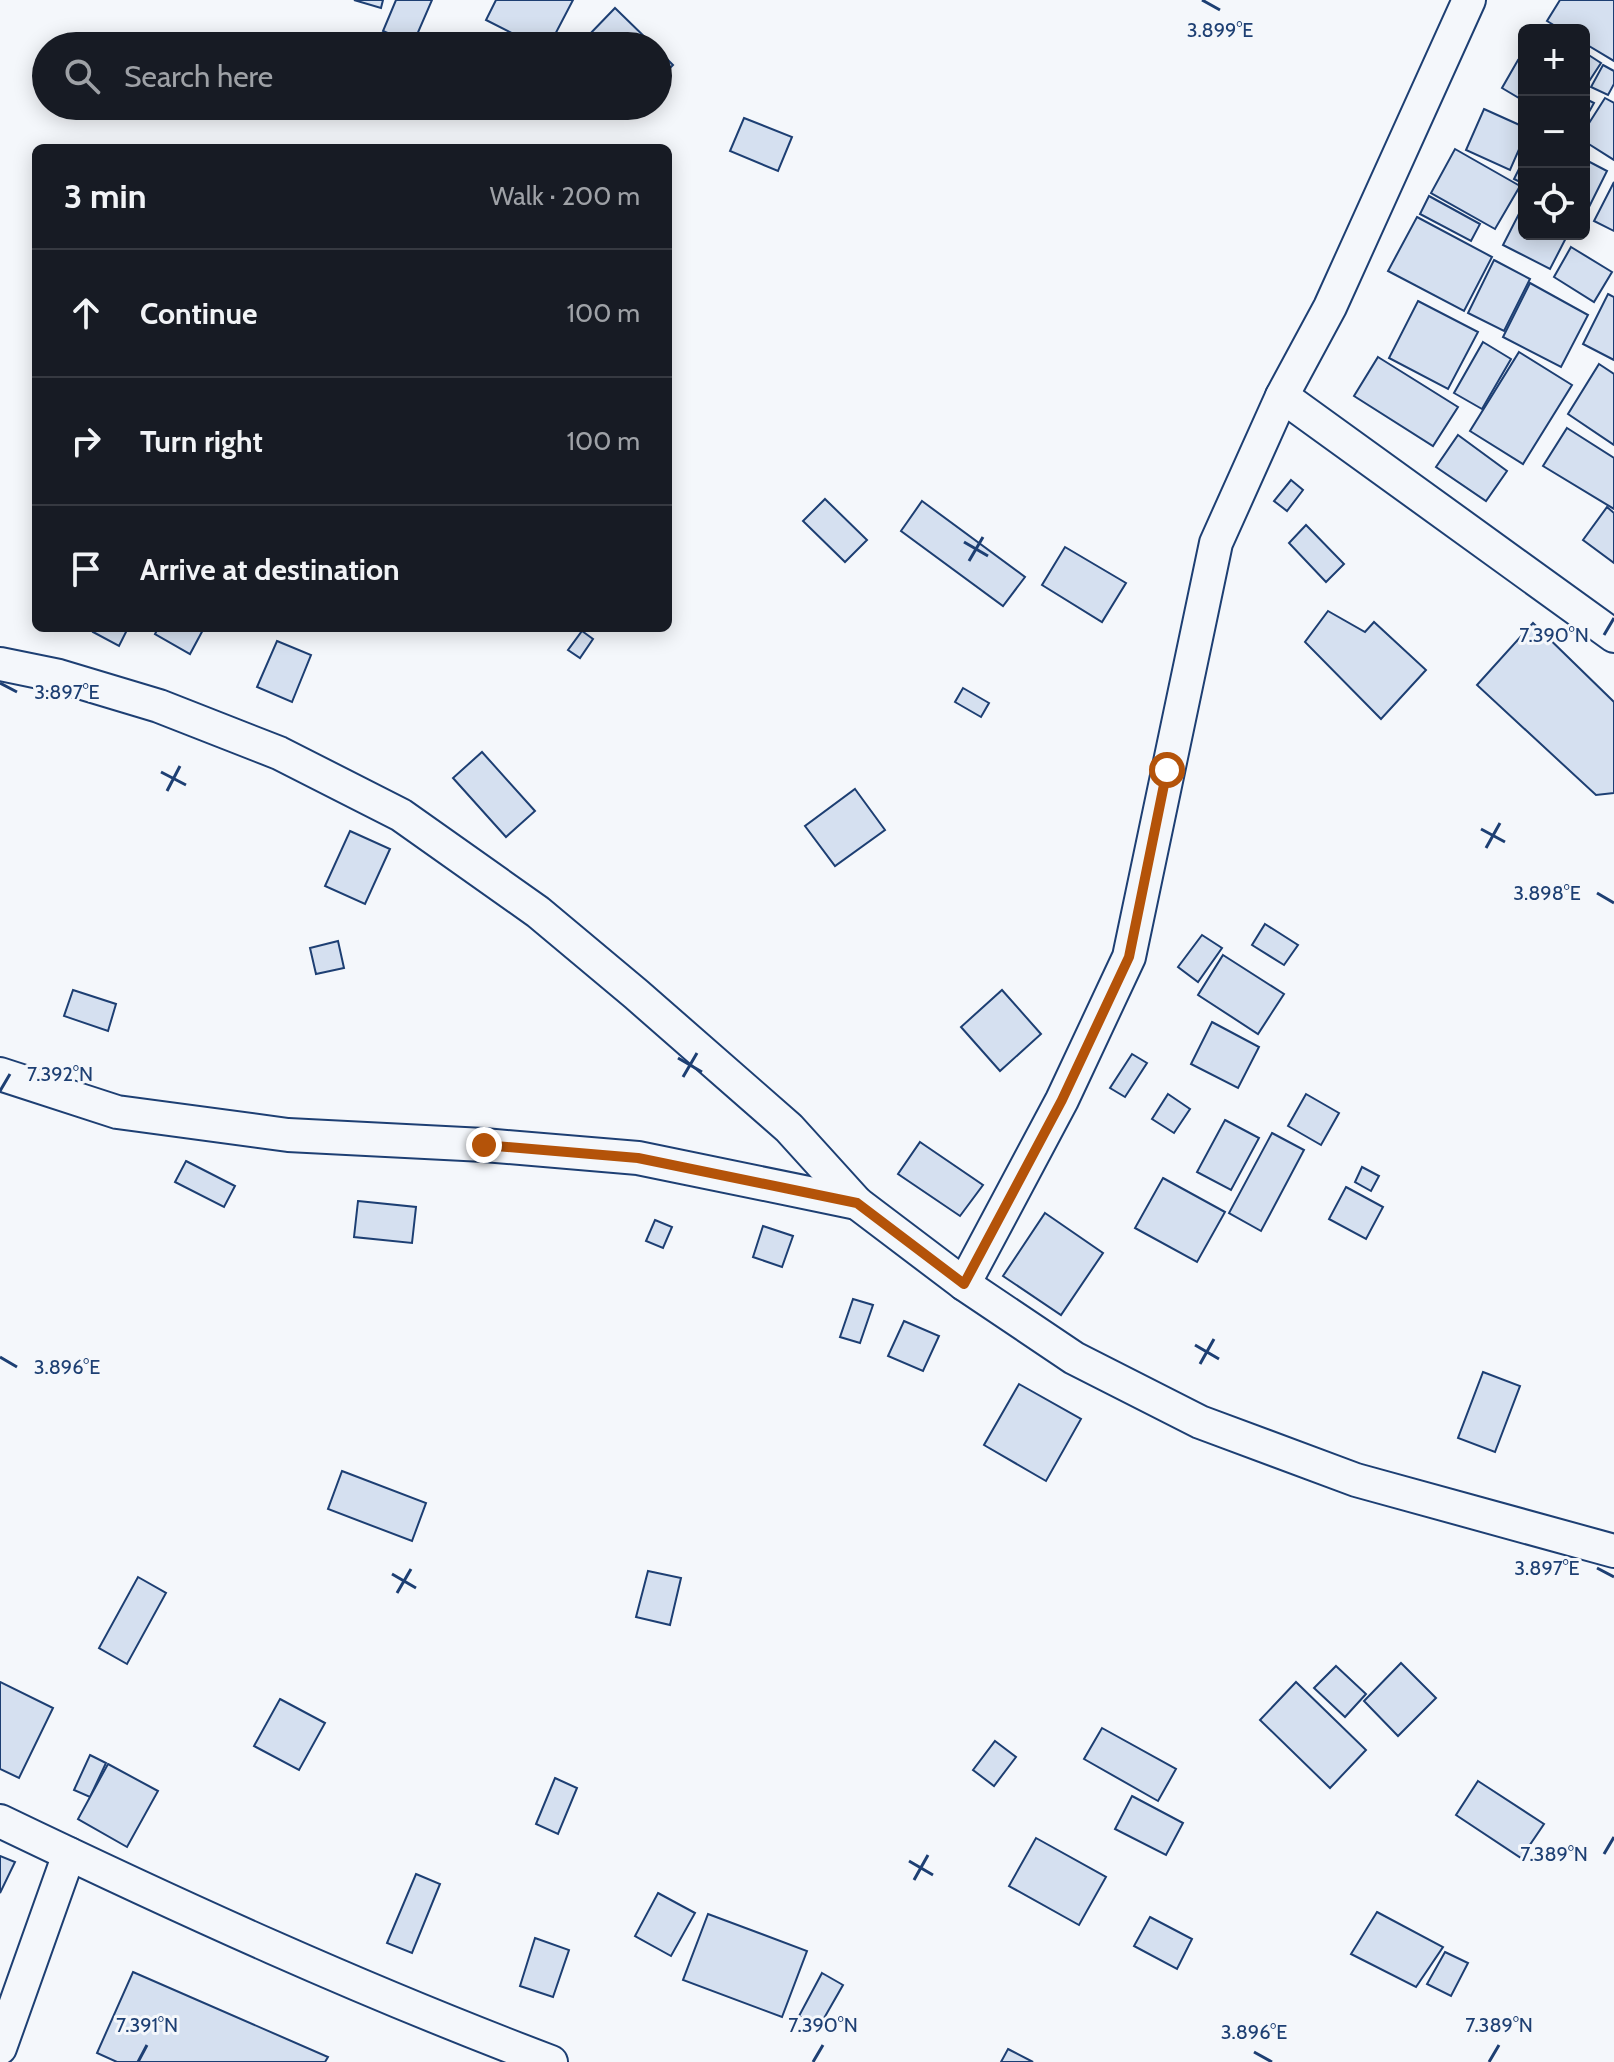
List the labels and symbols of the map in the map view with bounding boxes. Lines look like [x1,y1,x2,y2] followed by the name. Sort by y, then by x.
[1187,18,1253,42] text: 3.899°E
[1519,623,1589,647] text: 7.390°N
[34,680,100,704] text: 3.897°E
[1149,752,1185,788] route start
[1513,881,1581,905] text: 3.898°E
[27,1062,93,1086] text: 7.392°N
[466,1127,502,1163] route end
[34,1355,100,1379] text: 3.896°E
[1514,1556,1580,1580] text: 3.897°E
[1520,1842,1588,1866] text: 7.389°N
[116,2013,178,2037] text: 7.391°N
[788,2013,858,2037] text: 7.390°N
[1465,2013,1533,2037] text: 7.389°N
[1221,2020,1287,2044] text: 3.896°E

